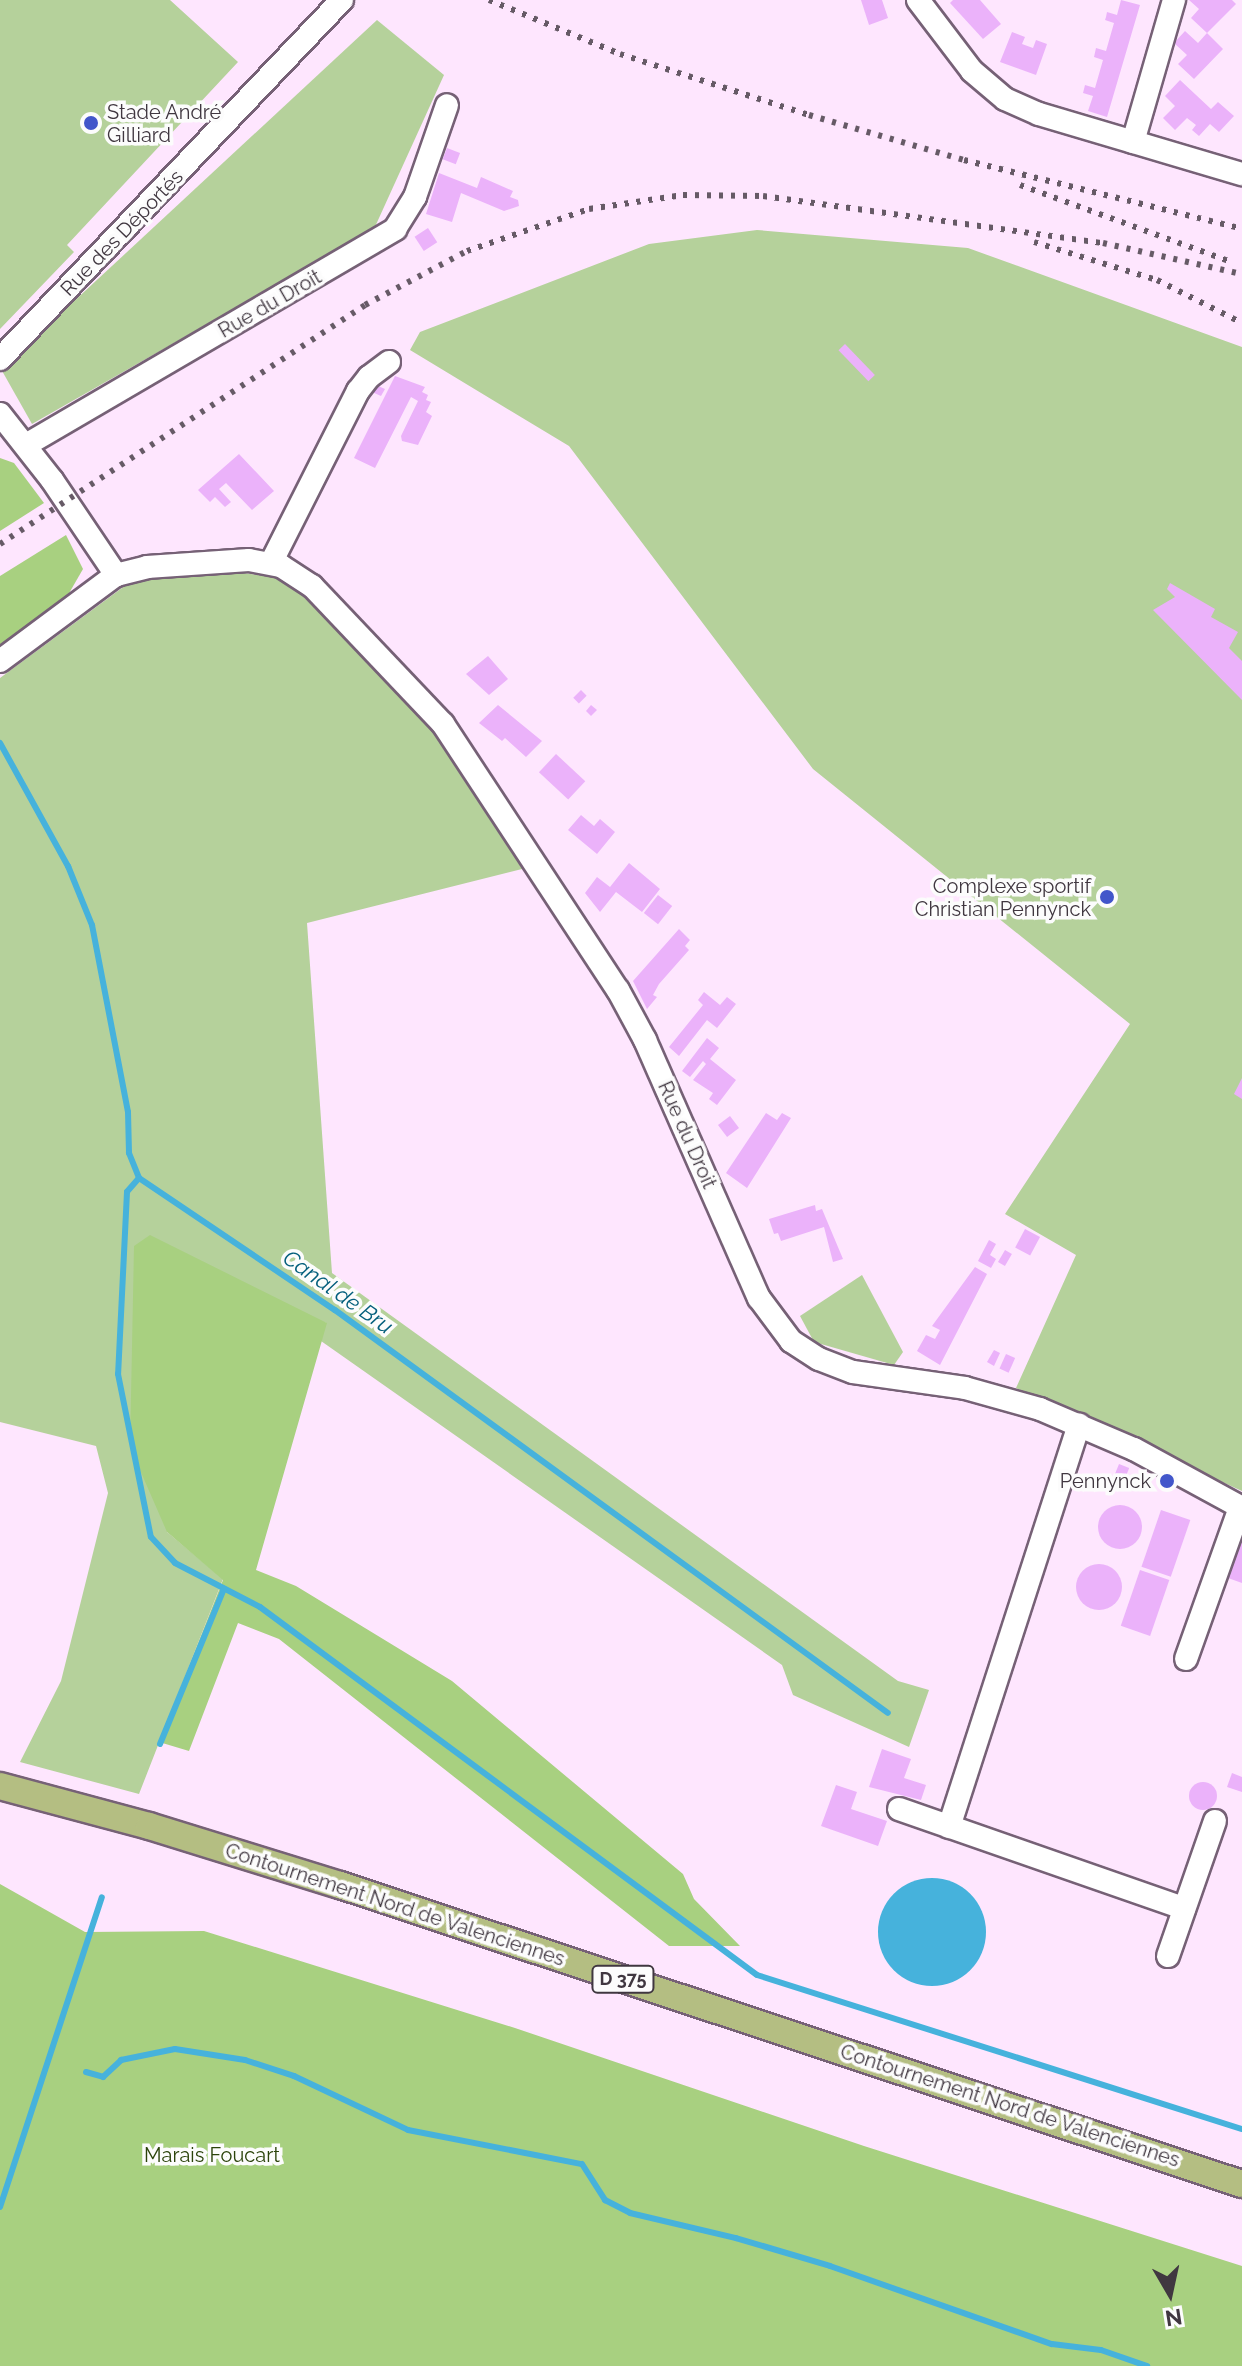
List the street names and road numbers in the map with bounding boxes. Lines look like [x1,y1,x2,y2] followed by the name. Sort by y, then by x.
[56,165,188,301] street label: Rue des Déportés
[214,265,326,343] street label: Rue du Droit
[653,1078,721,1192] street label: Rue du Droit
[222,1839,568,1971] street label: Contournement Nord de Valenciennes
[591,1965,655,1993] road number: D 375
[837,2040,1183,2172] street label: Contournement Nord de Valenciennes

